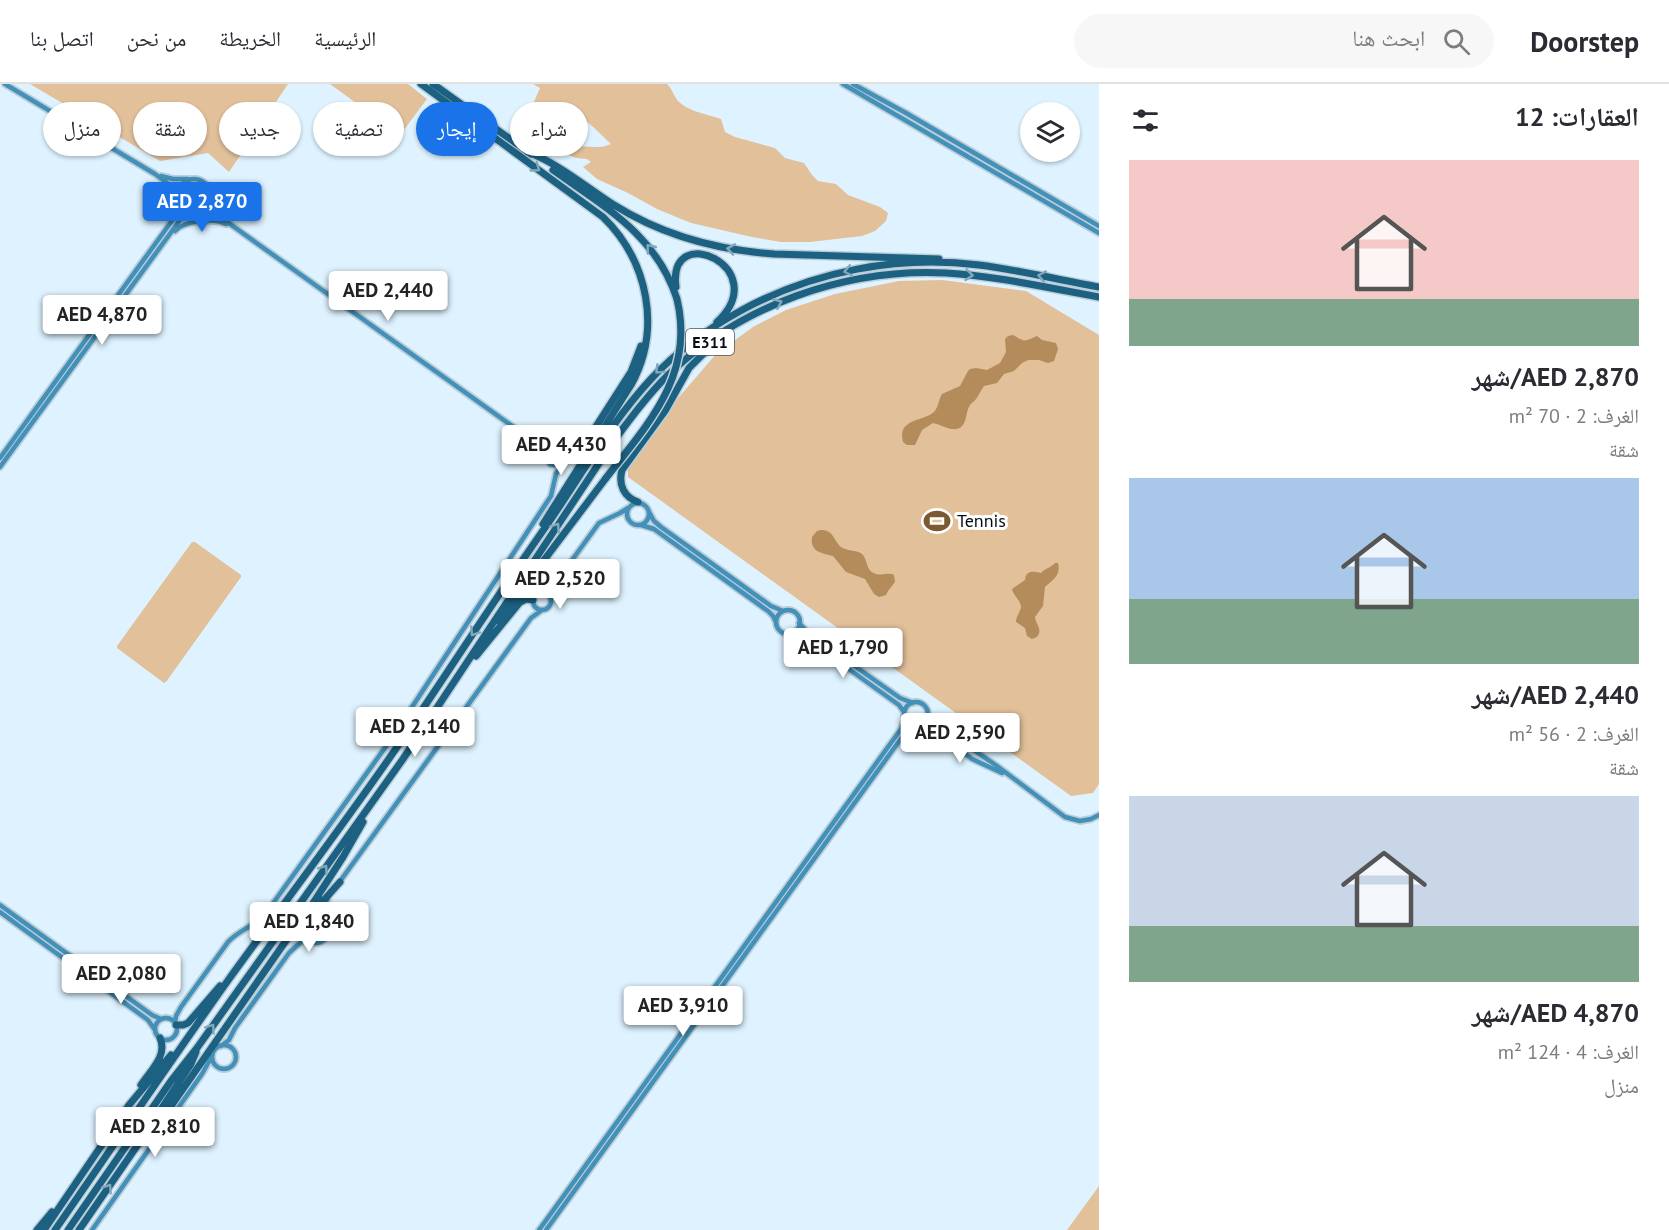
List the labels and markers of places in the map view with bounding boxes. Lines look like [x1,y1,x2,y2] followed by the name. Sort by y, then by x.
[133,182,271,233] pin: AED 2,870
[319,271,457,322] pin: AED 2,440
[33,295,171,346] pin: AED 4,870
[492,425,630,476] pin: AED 4,430
[922,506,952,536] sports icon: Tennis
[957,509,1006,532] place label: Tennis
[491,559,629,610] pin: AED 2,520
[774,628,912,679] pin: AED 1,790
[346,707,484,758] pin: AED 2,140
[891,713,1029,764] pin: AED 2,590
[240,902,378,953] pin: AED 1,840
[52,954,190,1005] pin: AED 2,080
[614,986,752,1037] pin: AED 3,910
[86,1107,224,1158] pin: AED 2,810

